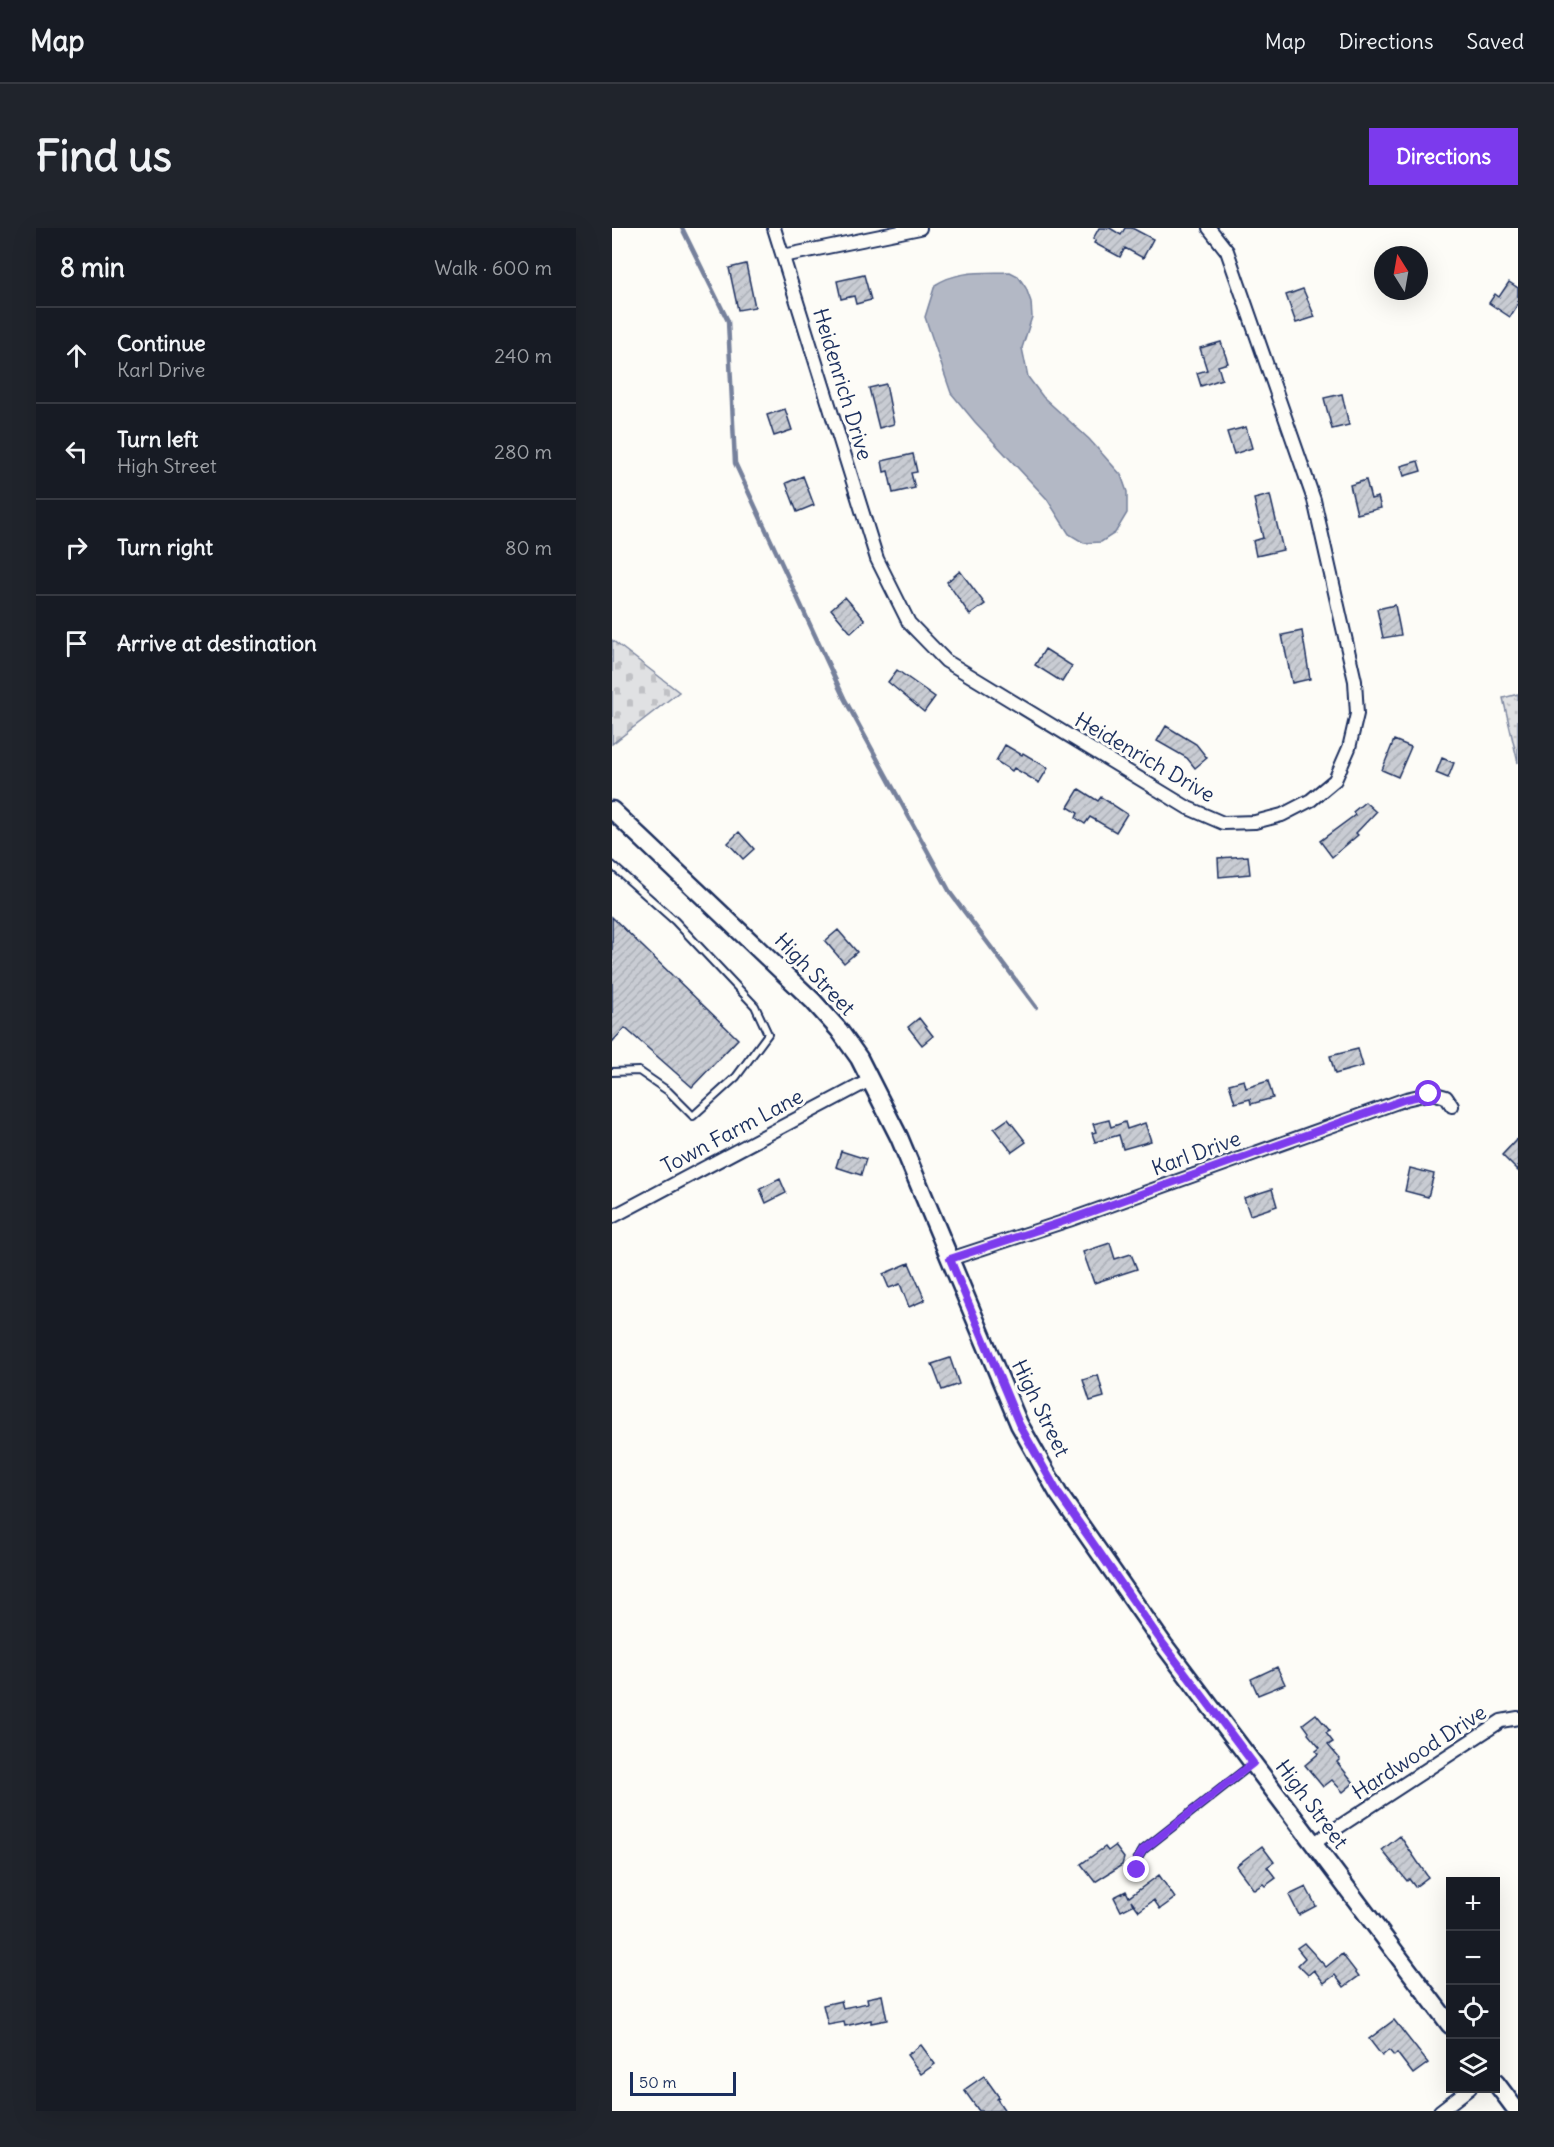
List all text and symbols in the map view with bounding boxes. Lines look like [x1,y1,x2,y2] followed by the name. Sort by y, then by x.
[30,23,84,59] text: Map
[1265,28,1306,55] text: Map
[1339,28,1433,55] text: Directions
[1466,28,1524,55] text: Saved
[1369,128,1518,185] button: Directions
[36,130,172,182] text: Find us
[1374,246,1428,300] north arrow
[60,251,125,284] text: 8 min
[434,255,552,280] text: Walk · 600 m
[807,305,879,463] street label: Heidenrich Drive
[117,329,206,357] text: Continue
[60,339,93,372] icon: ahead
[494,343,552,368] text: 240 m
[117,357,205,382] text: Karl Drive
[117,425,198,453] text: Turn left
[60,435,93,468] icon: left
[494,439,552,464] text: 280 m
[117,453,217,478] text: High Street
[60,531,93,564] icon: right
[117,533,213,561] text: Turn right
[505,535,552,560] text: 80 m
[60,627,93,660] icon: arrive
[117,629,317,657] text: Arrive at destination
[1070,706,1220,808] street label: Heidenrich Drive
[769,927,861,1021] street label: High Street
[1415,1080,1441,1106] route start
[656,1082,808,1180] street label: Town Farm Lane
[1148,1124,1244,1182] street label: Karl Drive
[1006,1355,1076,1461] street label: High Street
[1347,1699,1491,1805] street label: Hardwood Drive
[1270,1754,1354,1854] street label: High Street
[1123,1856,1149,1882] route end
[1446,1877,1500,2093] map controls
[1446,1877,1500,1931] button: +
[1446,1931,1500,1985] button: −
[1446,1985,1500,2039] button: locate
[1446,2039,1500,2093] button: layers
[630,2069,736,2096] scale bar
[639,2072,677,2092] text: 50 m

